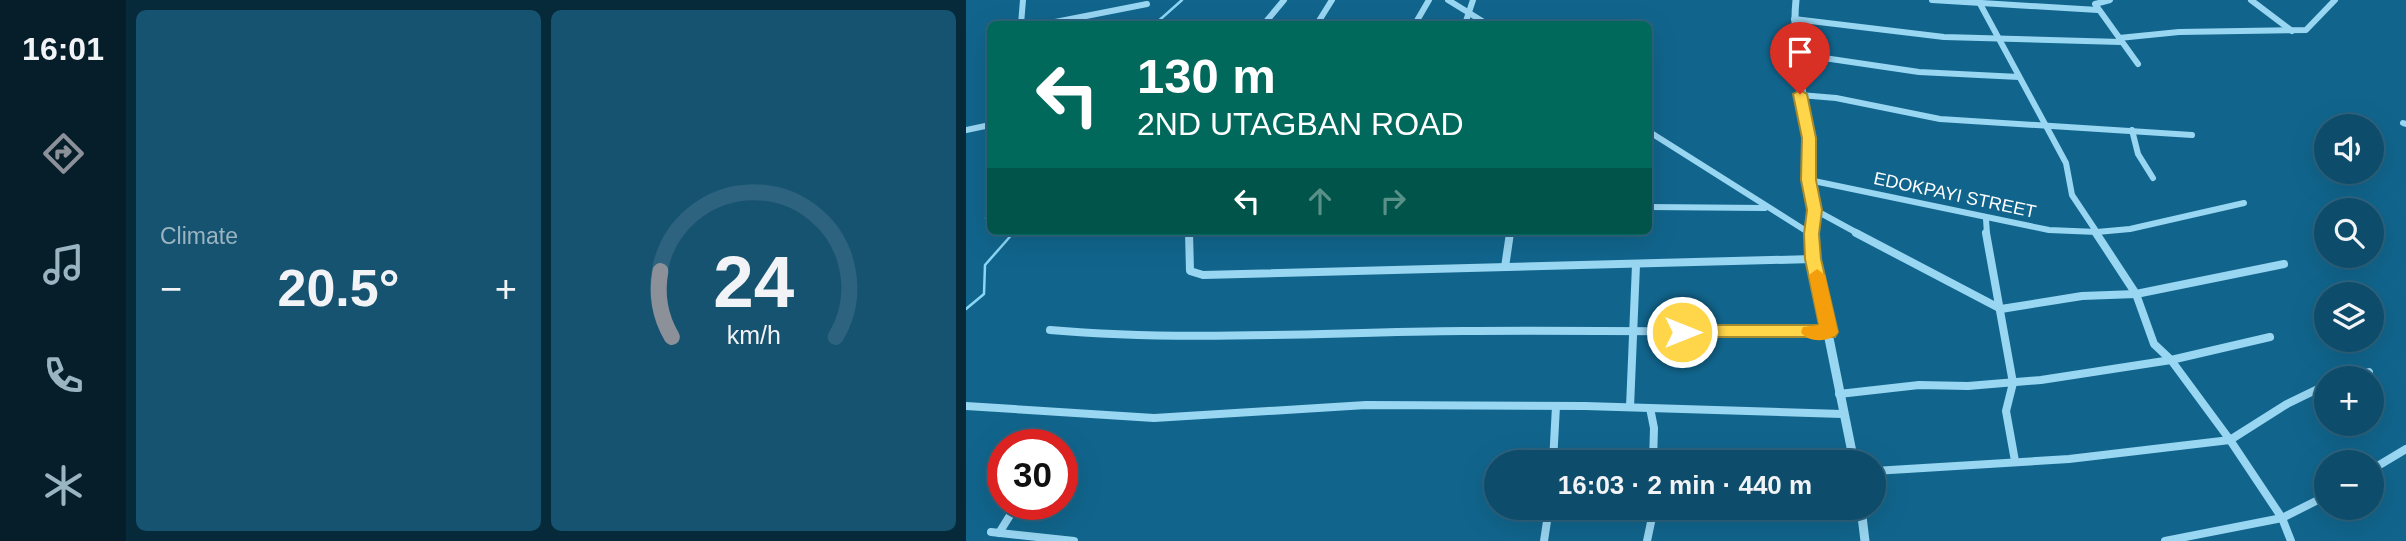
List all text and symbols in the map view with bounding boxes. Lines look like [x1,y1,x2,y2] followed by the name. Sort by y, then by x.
[1770,22,1830,94] pin
[22,31,104,67] text: 16:01
[1781,33,1819,71] icon: arrive
[1022,49,1113,140] icon: left
[1137,49,1276,103] text: 130 m
[1137,106,1464,142] text: 2ND UTAGBAN ROAD
[2314,114,2384,520] map controls
[2314,114,2384,184] button: sound
[39,129,88,178] icon: directions
[1872,168,2038,222] street label: EDOKPAYI STREET
[1228,182,1266,220] icon: left
[1301,182,1339,220] icon: ahead
[1374,182,1412,220] icon: right
[2314,198,2384,268] button: search
[160,223,238,249] text: Climate
[39,240,88,289] icon: music
[713,241,794,322] text: 24
[277,259,400,317] text: 20.5°
[160,268,182,310] text: −
[495,268,517,310] text: +
[2314,282,2384,352] button: layers
[1645,295,1719,369] position arrow
[726,320,781,348] text: km/h
[39,351,88,400] icon: phone
[2314,366,2384,436] button: +
[987,429,1078,520] speed limit sign: 30
[2314,450,2384,520] button: −
[39,461,88,510] icon: climate
[1558,470,1812,500] text: 16:03 · 2 min · 440 m

